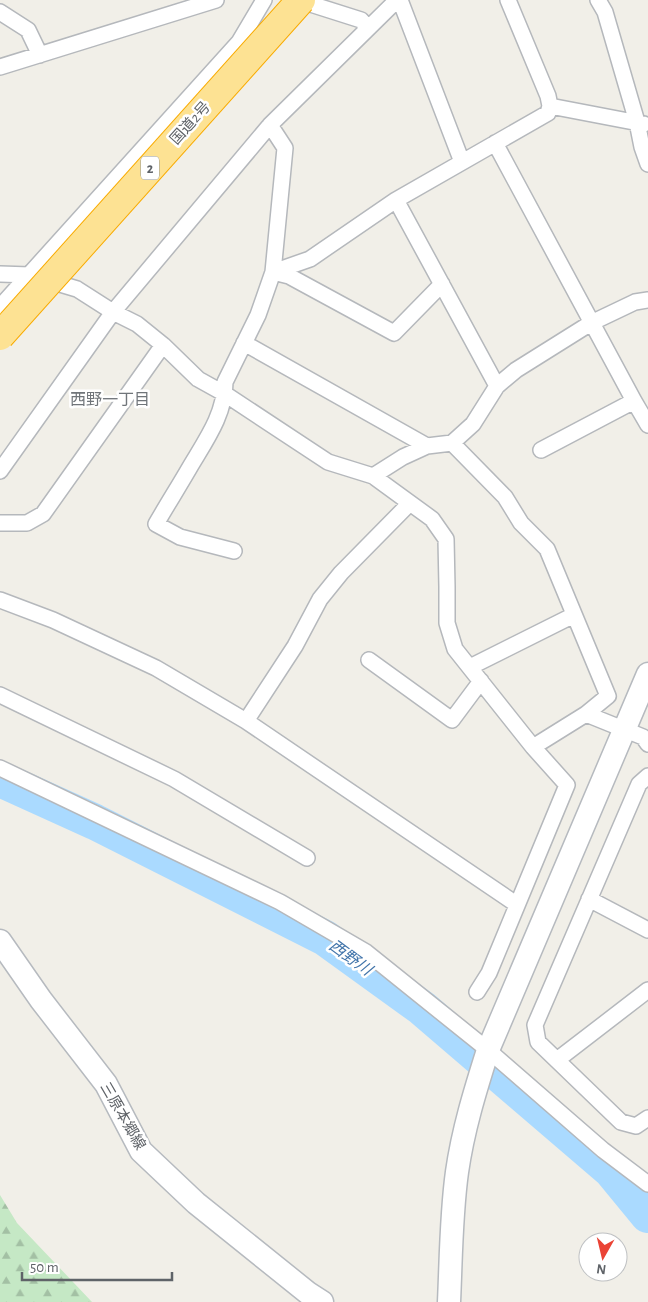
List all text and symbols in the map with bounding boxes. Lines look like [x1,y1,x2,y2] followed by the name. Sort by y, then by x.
[167,98,213,148] street label: 国道2号
[141,156,159,180] road number: 2
[70,391,150,408] district label: 西野一丁目
[326,937,376,980] water label: 西野川
[97,1080,149,1152] street label: 三原本郷線
[578,1232,628,1282] north arrow
[22,1250,172,1282] scale bar
[30,1260,59,1275] text: 50 m
[596,1261,607,1276] text: N

